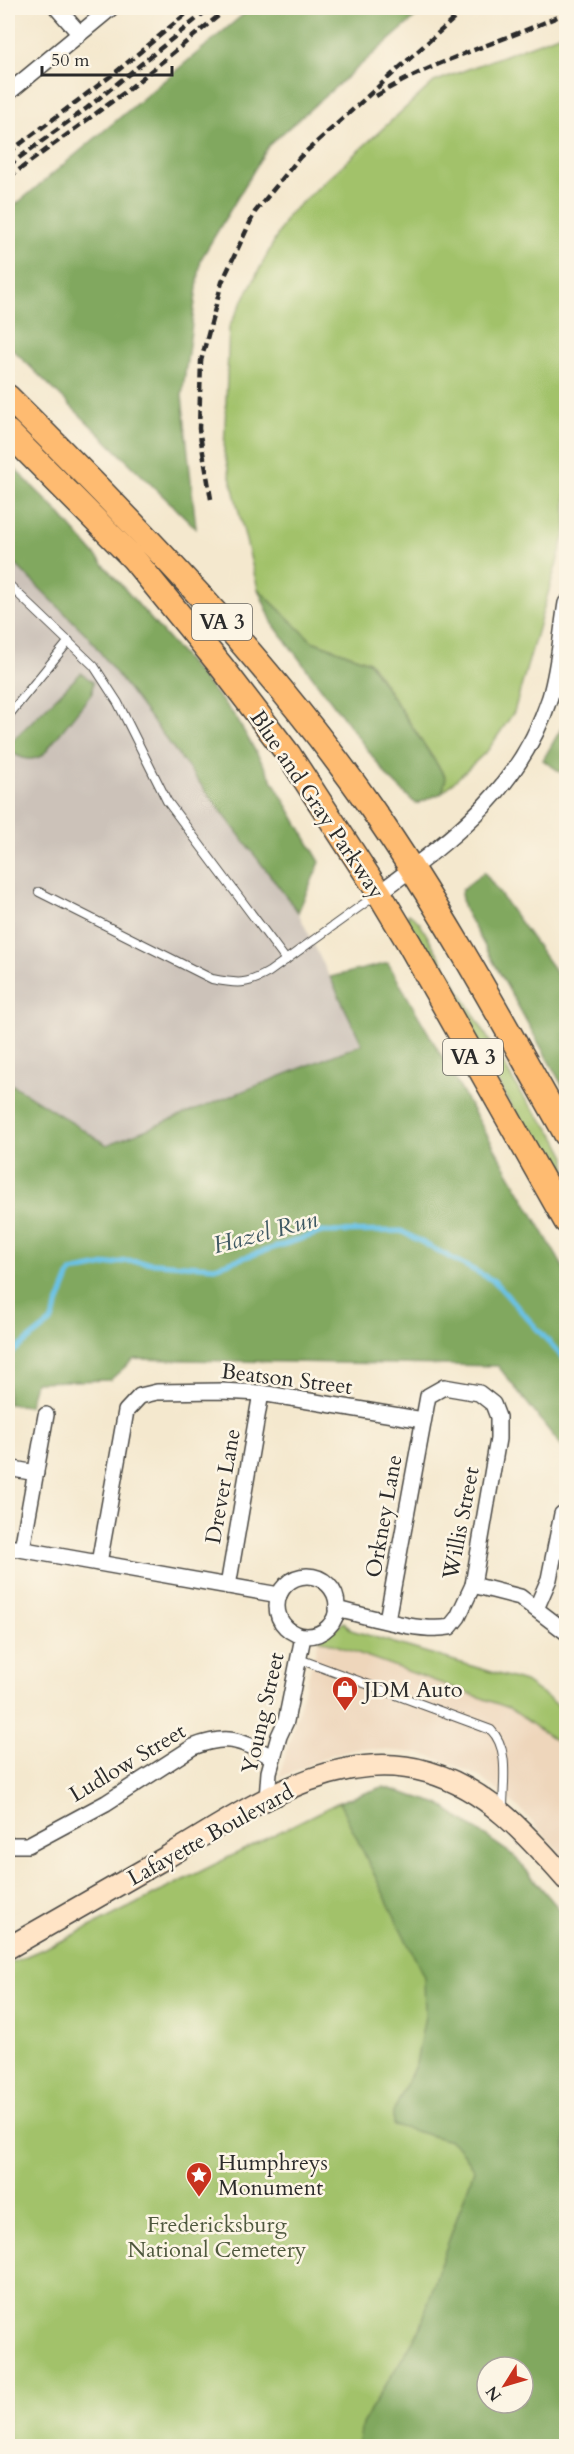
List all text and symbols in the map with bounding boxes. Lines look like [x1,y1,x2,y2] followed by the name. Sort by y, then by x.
[42,39,172,77] scale bar
[51,48,90,73] text: 50 m
[192,604,252,640] road number: VA 3
[243,704,392,905] street label: Blue and Gray Parkway
[443,1039,503,1075] road number: VA 3
[209,1203,321,1262] water label: Hazel Run
[220,1356,354,1402] street label: Beatson Street
[198,1426,248,1546] street label: Drever Lane
[358,1452,410,1580] street label: Orkney Lane
[435,1464,487,1583] street label: Willis Street
[234,1649,292,1777] street label: Young Street
[330,1674,360,1712] shop icon: JDM Auto
[361,1675,463,1705] place label: JDM Auto
[64,1716,191,1809] street label: Ludlow Street
[122,1777,299,1893] street label: Lafayette Boulevard
[218,2148,328,2203] place label: Humphreys Monument
[184,2160,214,2198] place icon: Humphreys Monument
[128,2210,307,2265] park label: Fredericksburg National Cemetery
[475,2355,535,2415] north arrow
[481,2381,507,2406] text: N

